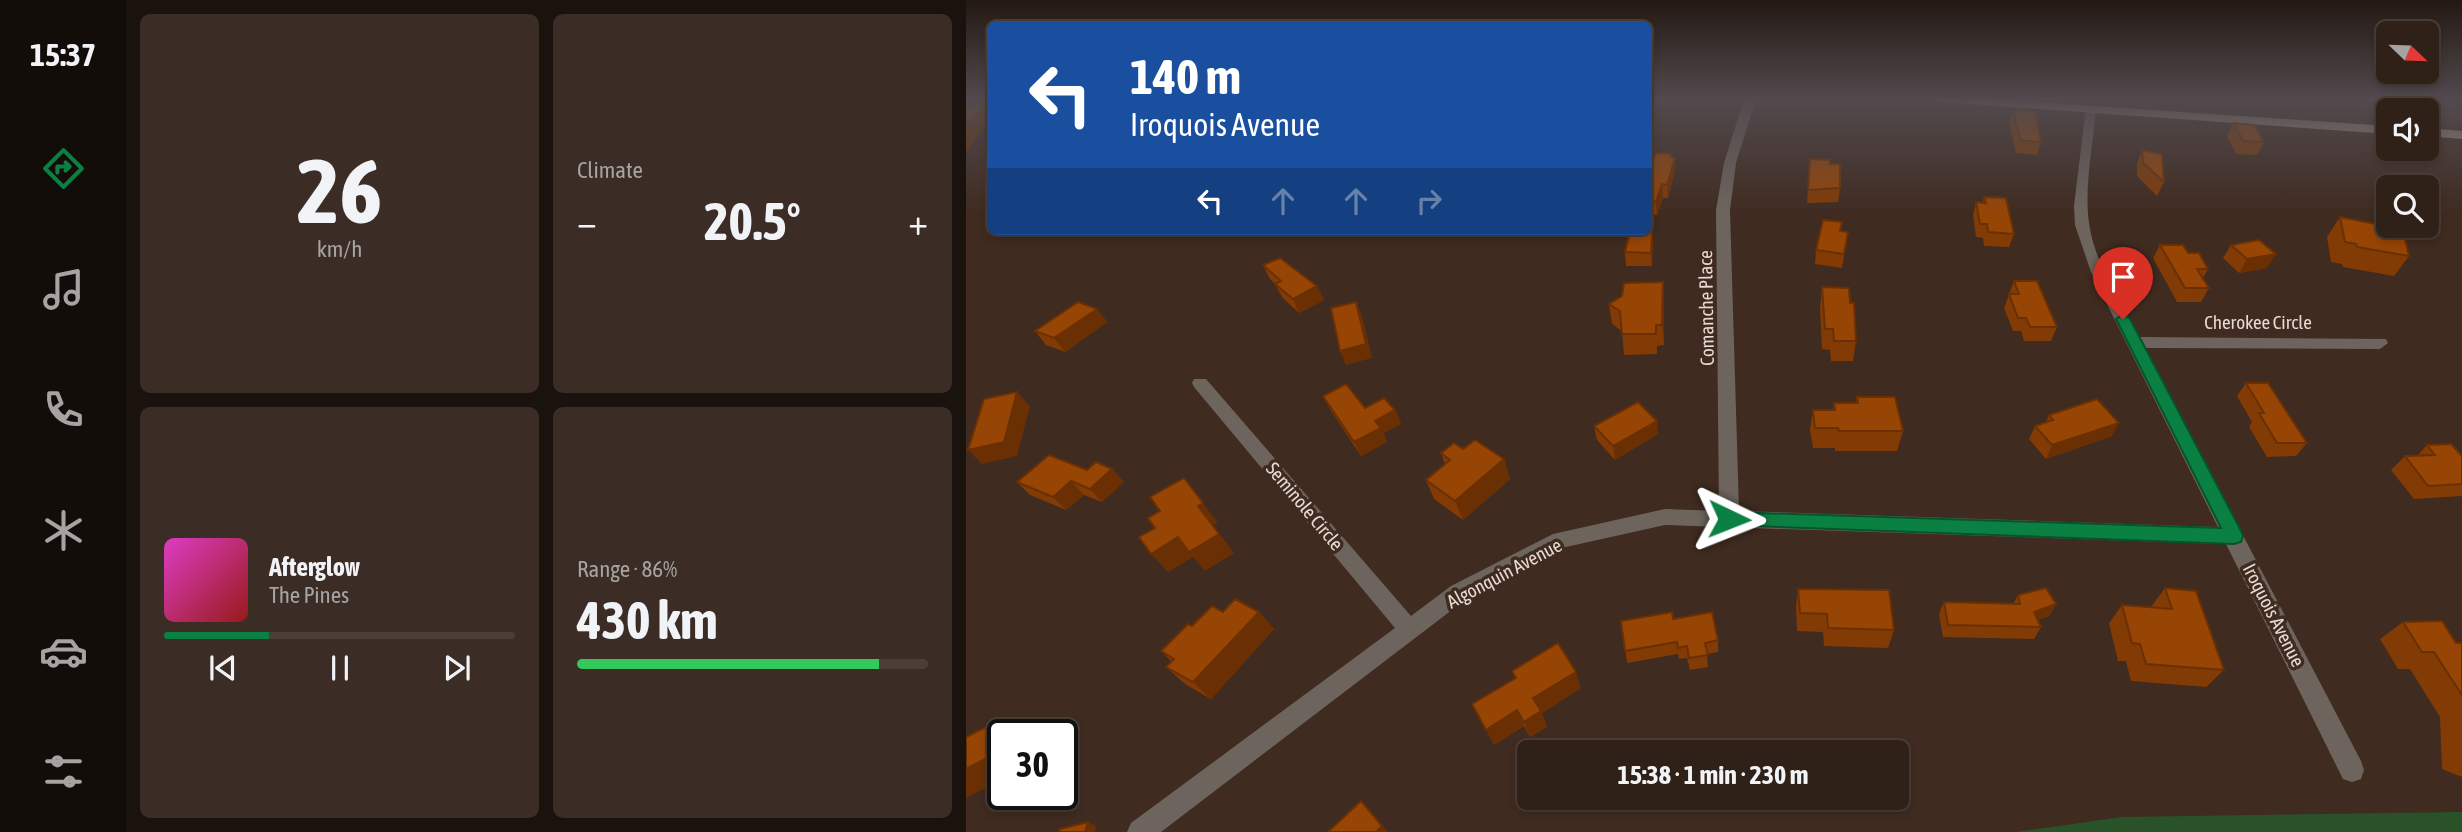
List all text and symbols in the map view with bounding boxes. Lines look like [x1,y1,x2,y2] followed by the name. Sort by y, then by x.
[2376,21,2440,84] north arrow
[2376,21,2439,238] map controls
[30,36,96,73] text: 15:37
[1130,48,1241,104] text: 140 m
[1015,49,1106,140] icon: left
[2376,98,2439,161] button: sound
[1130,106,1320,143] text: Iroquois Avenue
[297,138,382,242] text: 26
[39,144,88,193] icon: directions
[577,157,643,183] text: Climate
[2376,175,2439,238] button: search
[1191,182,1229,220] icon: left
[1264,182,1302,220] icon: ahead
[1337,182,1375,220] icon: ahead
[1410,182,1448,220] icon: right
[704,191,801,251] text: 20.5°
[577,200,597,243] text: −
[908,200,928,243] text: +
[317,236,362,262] text: km/h
[2093,247,2153,319] pin
[1694,250,1718,366] street label: Comanche Place
[2104,258,2142,296] icon: arrive
[39,265,88,314] icon: music
[2204,311,2312,333] street label: Cherokee Circle
[39,385,88,434] icon: phone
[1262,458,1348,554] street label: Seminole Circle
[1692,482,1766,556] position arrow
[39,506,88,555] icon: climate
[1443,533,1565,613] street label: Algonquin Avenue
[269,552,360,582] text: Afterglow
[577,556,677,582] text: Range · 86%
[2239,560,2309,670] street label: Iroquois Avenue
[269,582,349,608] text: The Pines
[577,590,718,650] text: 430 km
[39,627,88,676] icon: car
[204,649,242,687] icon: previous
[321,649,359,687] icon: pause
[438,649,476,687] icon: next
[987,719,1078,810] speed limit sign: 30
[39,747,88,796] icon: filters
[1618,760,1808,790] text: 15:38 · 1 min · 230 m

